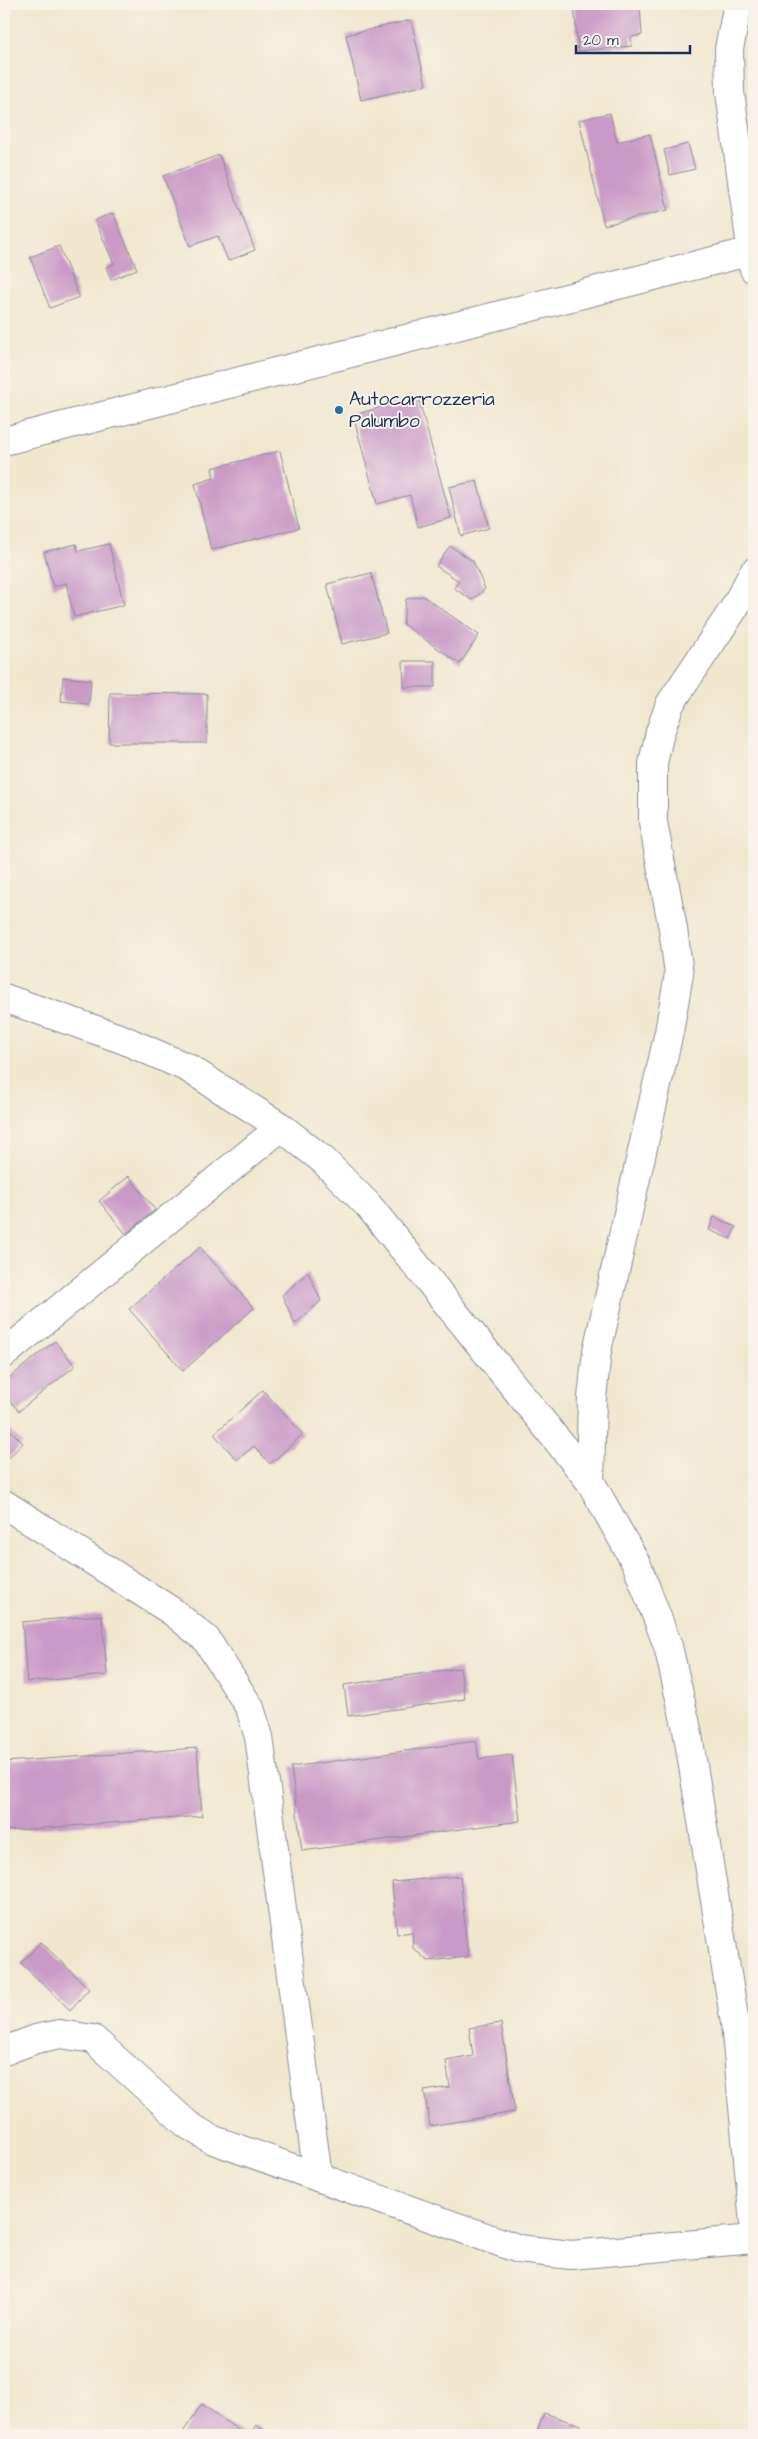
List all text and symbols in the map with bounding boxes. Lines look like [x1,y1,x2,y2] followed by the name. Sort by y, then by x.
[576,22,689,54] scale bar
[583,30,619,51] text: 20 m
[349,386,495,435] place label: Autocarrozzeria Palumbo
[333,404,345,416] marker: Autocarrozzeria Palumbo

